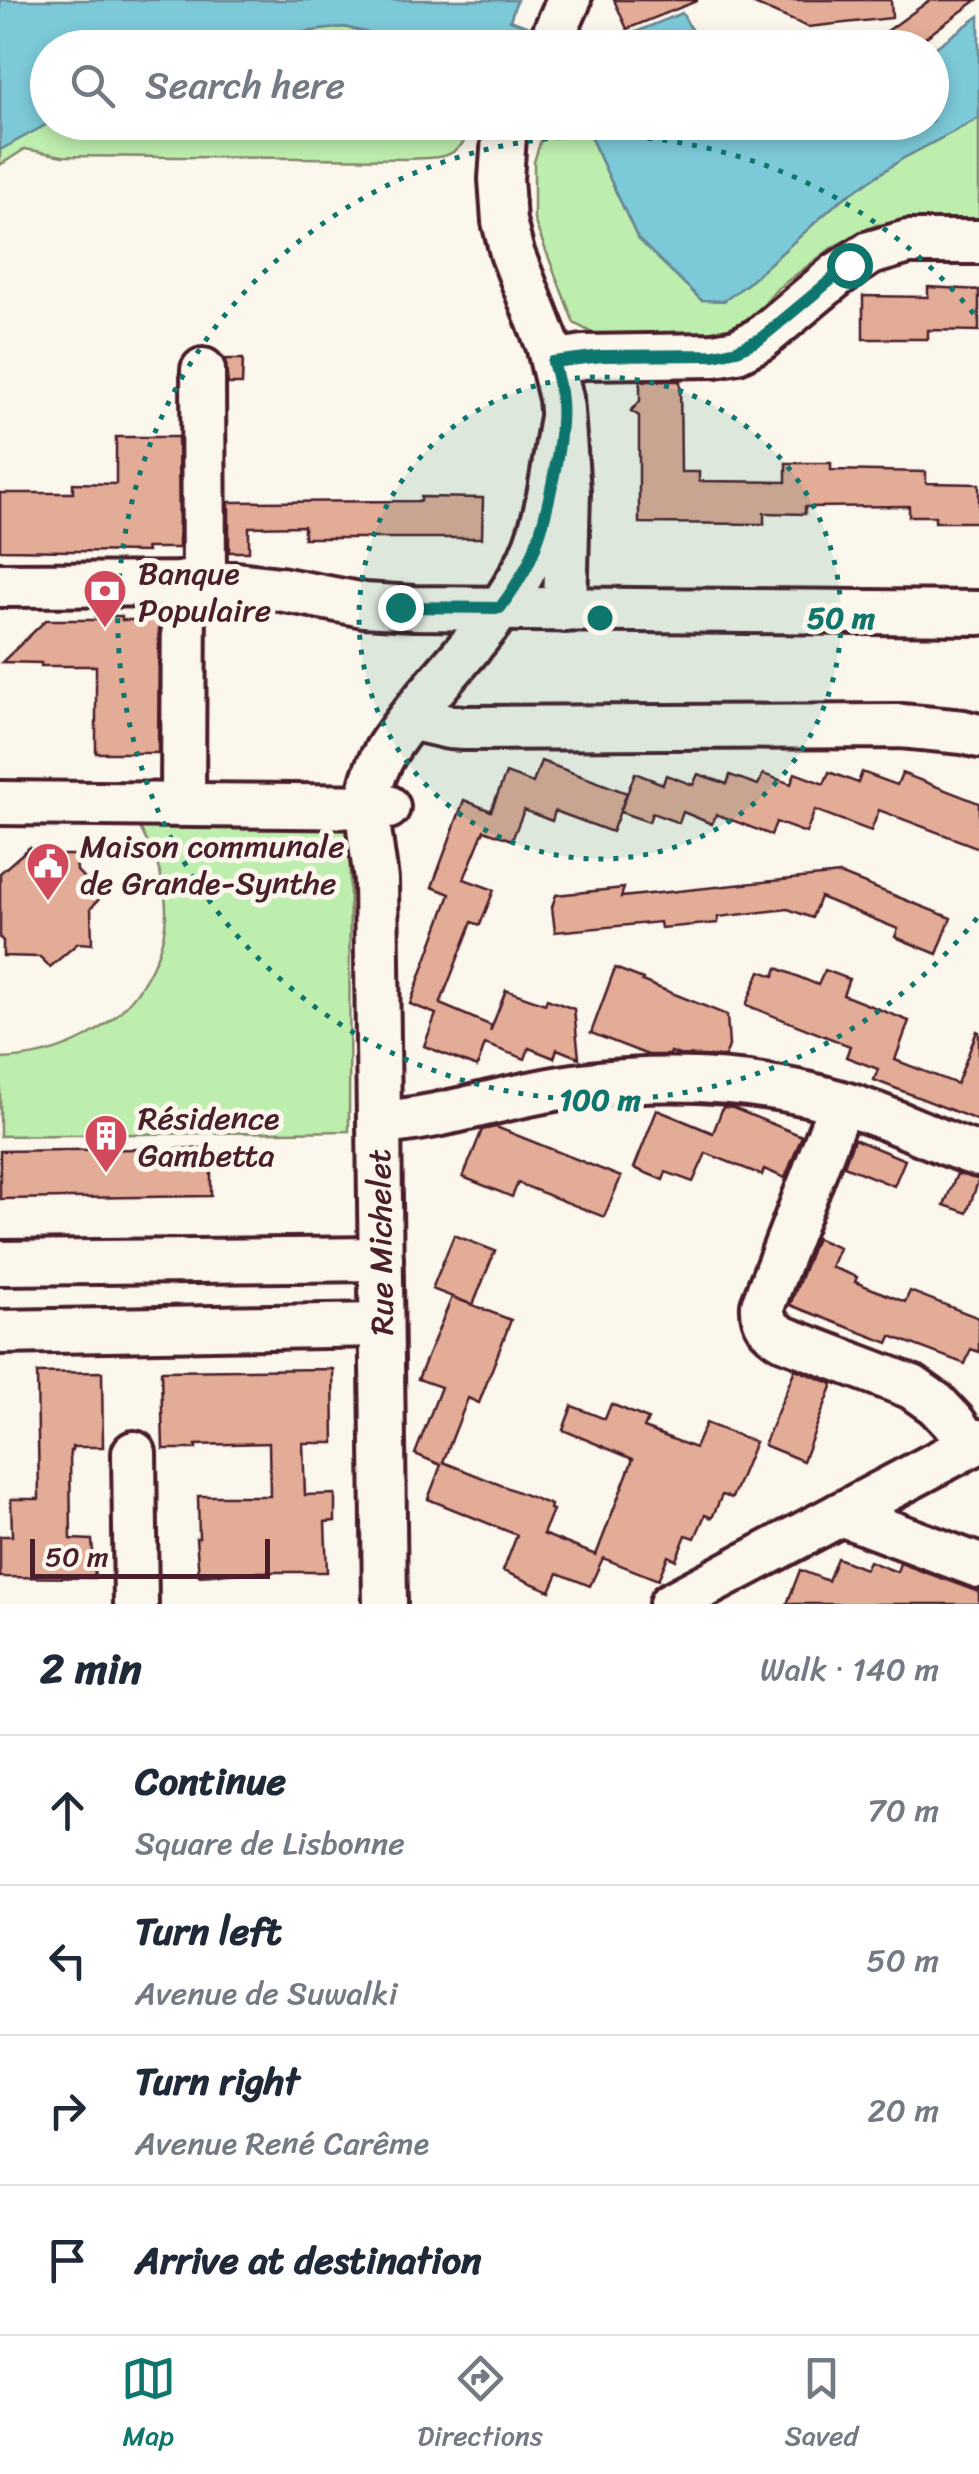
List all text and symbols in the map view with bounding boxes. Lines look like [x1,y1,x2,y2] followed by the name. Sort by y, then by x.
[30,30,949,140] search box
[145,52,345,119] text: Search here
[65,58,120,113] icon: search
[827,243,873,289] route start
[138,545,271,639] place label: Banque Populaire
[82,568,128,629] bank icon: Banque Populaire
[378,585,424,631] route end
[807,591,875,645] text: 50 m
[582,600,618,636] centre of rings
[80,818,345,912] place label: Maison communale de Grande-Synthe
[25,841,71,902] public building icon: Maison communale de Grande-Synthe
[559,1073,641,1127] text: 100 m
[138,1090,280,1184] place label: Résidence Gambetta
[83,1113,129,1174] building icon: Résidence Gambetta
[351,1148,411,1336] street label: Rue Michelet
[45,1532,109,1581] text: 50 m
[30,1534,270,1578] scale bar
[40,1632,142,1706] text: 2 min
[760,1641,939,1698] text: Walk · 140 m
[135,1748,286,1815] text: Continue
[868,1782,939,1839] text: 70 m
[40,1783,95,1838] icon: ahead
[135,1815,405,1872] text: Square de Lisbonne
[135,1898,281,1965] text: Turn left
[866,1932,939,1989] text: 50 m
[40,1933,95,1988] icon: left
[135,1965,397,2022] text: Avenue de Suwalki
[135,2048,300,2115] text: Turn right
[867,2082,939,2139] text: 20 m
[40,2083,95,2138] icon: right
[135,2115,429,2172] text: Avenue René Carême
[135,2227,482,2294] text: Arrive at destination
[40,2233,95,2288] icon: arrive
[121,2351,176,2460] tab: Map
[417,2351,543,2460] tab: Directions
[784,2351,858,2460] tab: Saved

